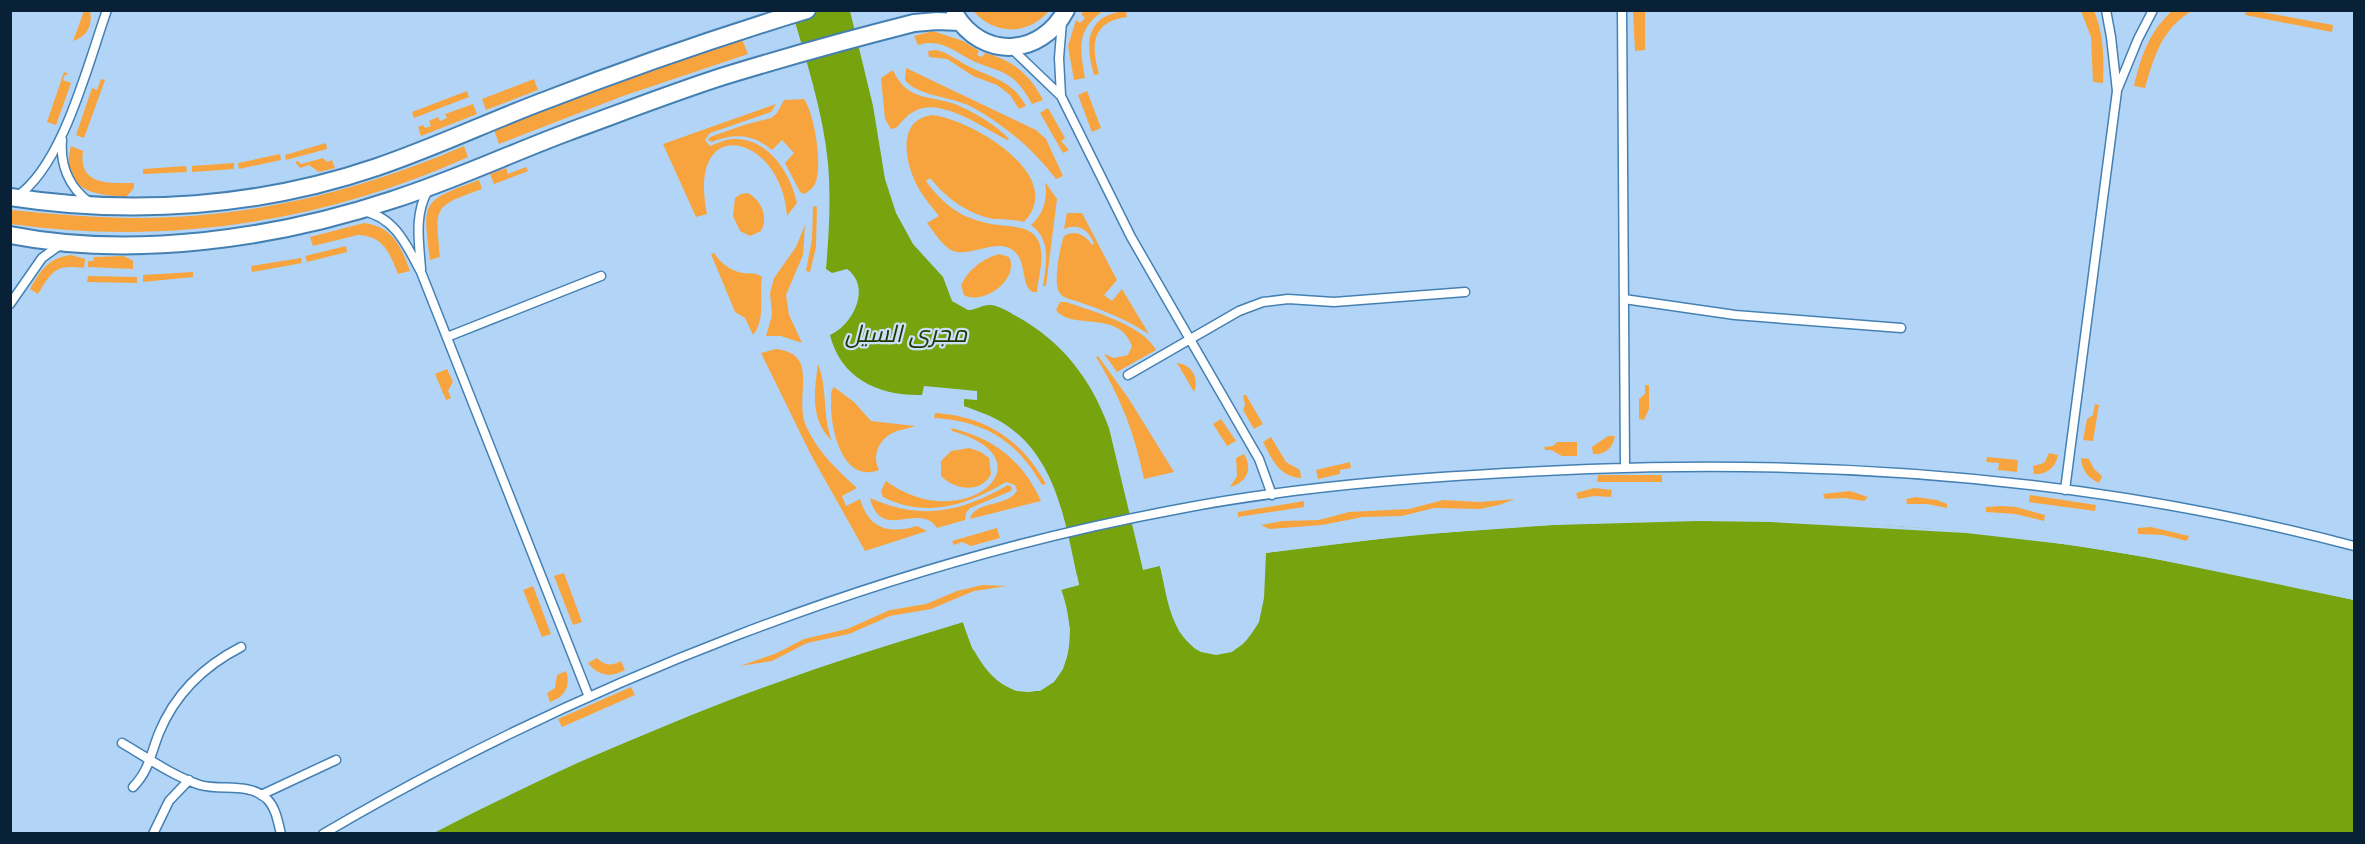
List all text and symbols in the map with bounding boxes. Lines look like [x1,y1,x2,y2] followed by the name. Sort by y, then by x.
[845,318,968,348] water label: مجرى السيل

